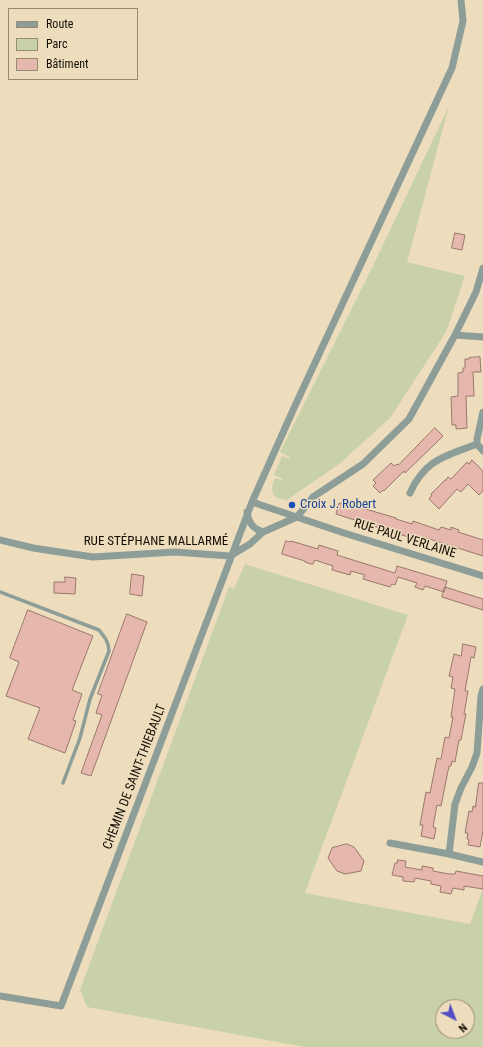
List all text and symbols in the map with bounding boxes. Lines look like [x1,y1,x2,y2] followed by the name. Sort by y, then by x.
[8,8,138,80] legend
[46,17,73,31] text: Route
[46,37,67,51] text: Parc
[46,57,89,71] text: Bâtiment
[300,497,376,513] place label: Croix J. Robert
[287,500,297,510] marker: Croix J. Robert
[352,516,458,562] street label: RUE PAUL VERLAINE
[84,534,228,550] street label: RUE STÉPHANE MALLARMÉ
[100,702,170,852] street label: CHEMIN DE SAINT-THIEBAULT
[435,999,475,1039] north arrow
[456,1020,470,1035] text: N

